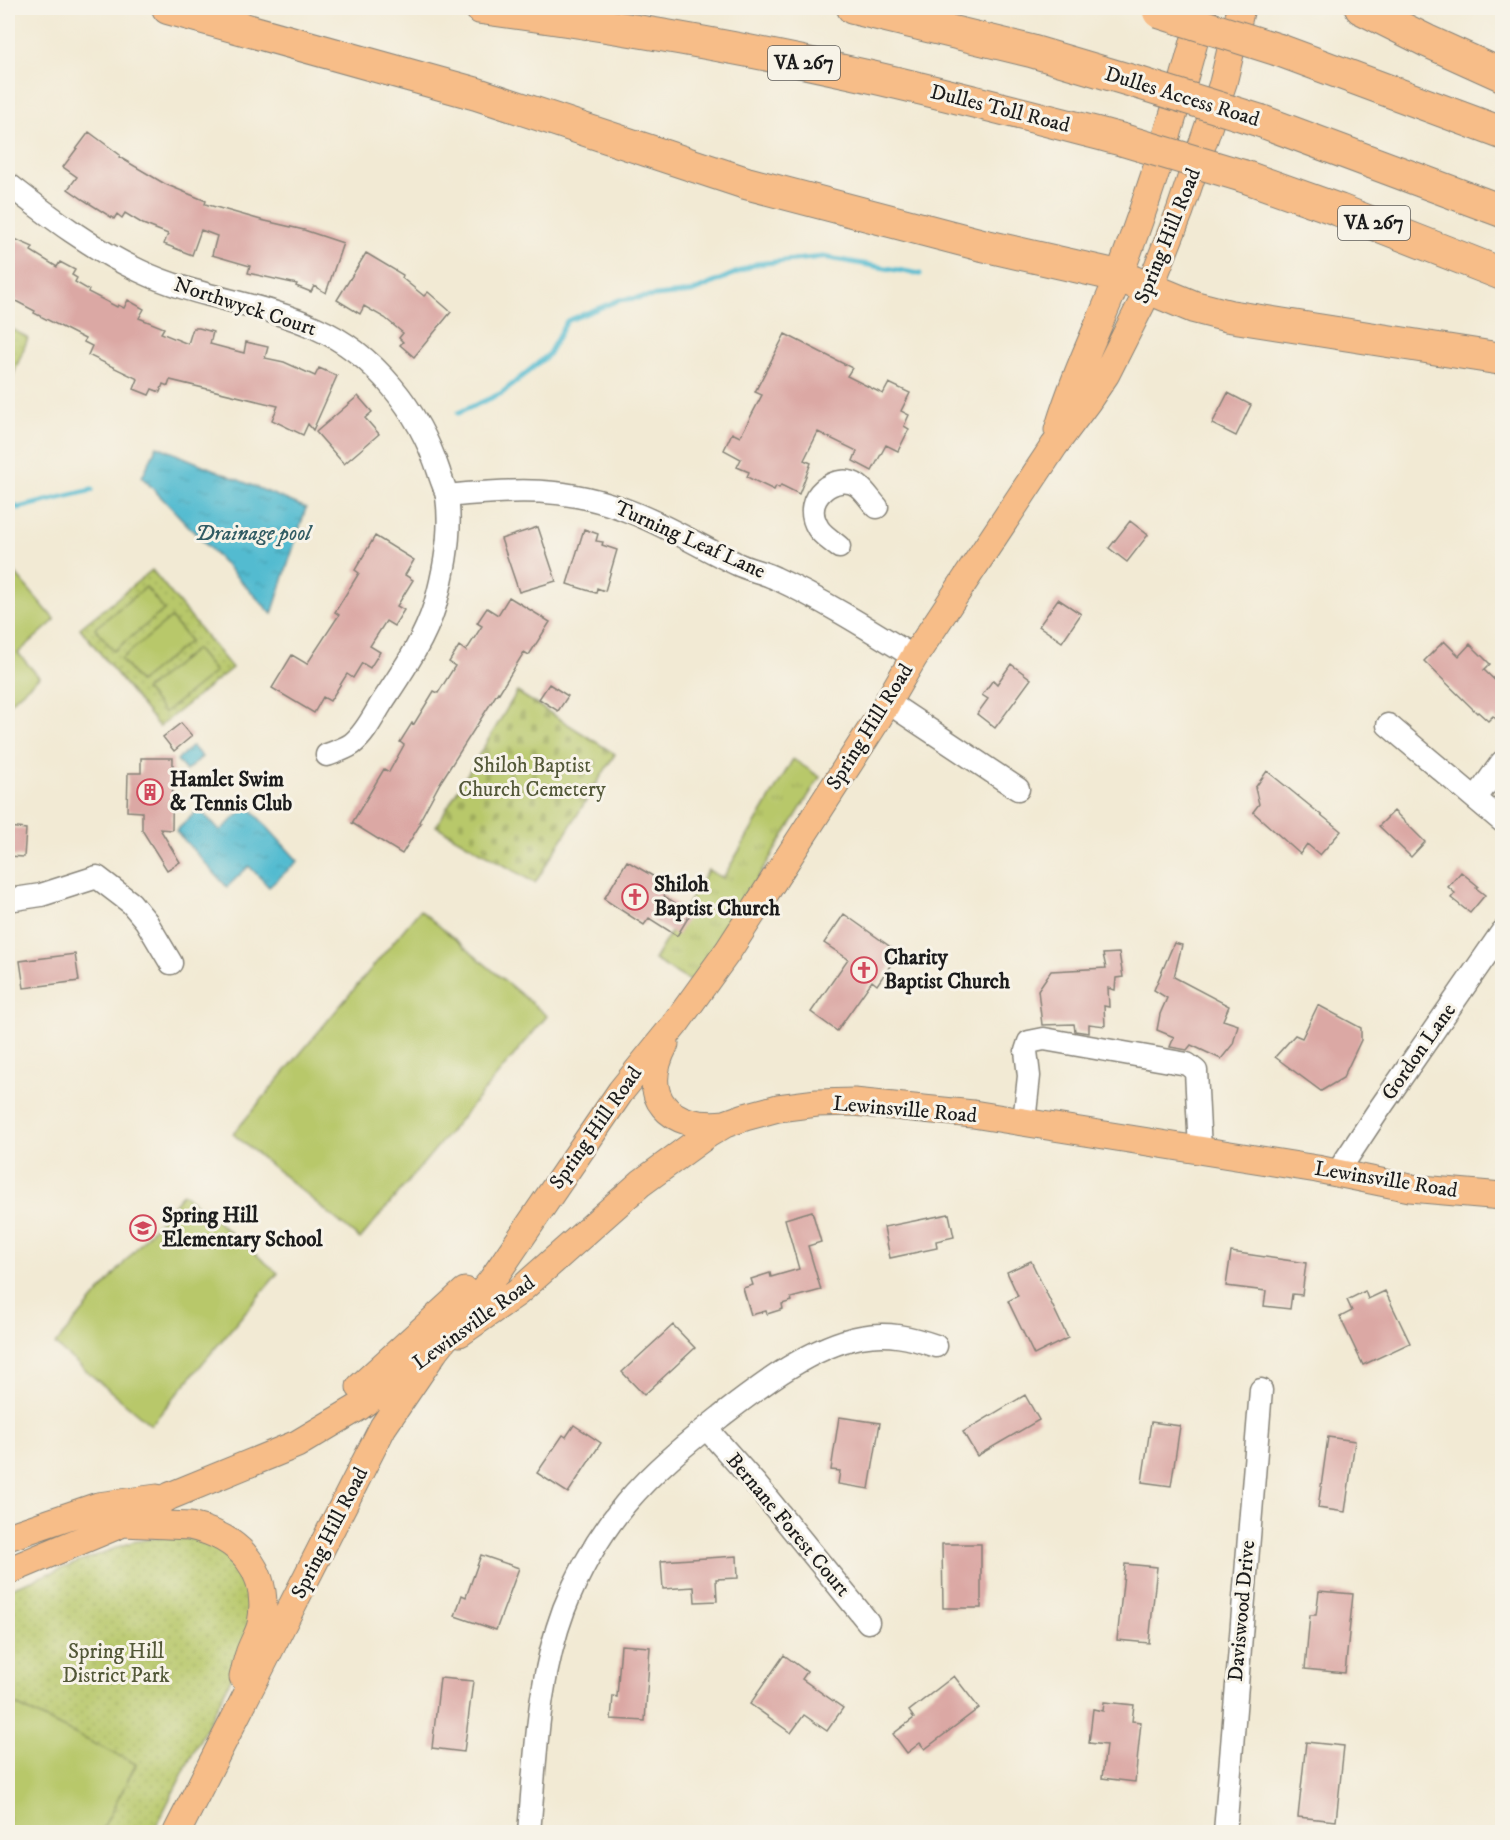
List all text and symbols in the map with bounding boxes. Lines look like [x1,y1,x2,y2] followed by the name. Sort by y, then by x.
[768,46,840,80] road number: VA 267
[1101,61,1263,133] street label: Dulles Access Road
[928,79,1073,139] street label: Dulles Toll Road
[1129,164,1207,308] street label: Spring Hill Road
[1338,206,1410,240] road number: VA 267
[170,272,320,342] street label: Northwyck Court
[611,495,770,585] street label: Turning Leaf Lane
[195,520,313,547] water label: Drainage pool
[821,659,919,795] street label: Spring Hill Road
[458,753,607,803] park label: Shiloh Baptist Church Cemetery
[170,767,292,817] place label: Hamlet Swim & Tennis Club
[135,777,165,807] building icon: Hamlet Swim & Tennis Club
[654,872,781,922] place label: Shiloh Baptist Church
[620,882,650,912] church icon: Shiloh Baptist Church
[884,945,1011,995] place label: Charity Baptist Church
[849,955,879,985] church icon: Charity Baptist Church
[1376,998,1462,1105] street label: Gordon Lane
[544,1061,648,1194] street label: Spring Hill Road
[832,1091,979,1129] street label: Lewinsville Road
[1313,1156,1460,1204] street label: Lewinsville Road
[162,1203,323,1253] place label: Spring Hill Elementary School
[128,1213,158,1243] school or university icon: Spring Hill Elementary School
[408,1270,541,1376] street label: Lewinsville Road
[720,1448,856,1602] street label: Bernane Forest Court
[286,1462,375,1603] street label: Spring Hill Road
[1223,1539,1261,1683] street label: Daviswood Drive
[62,1639,170,1689] park label: Spring Hill District Park

